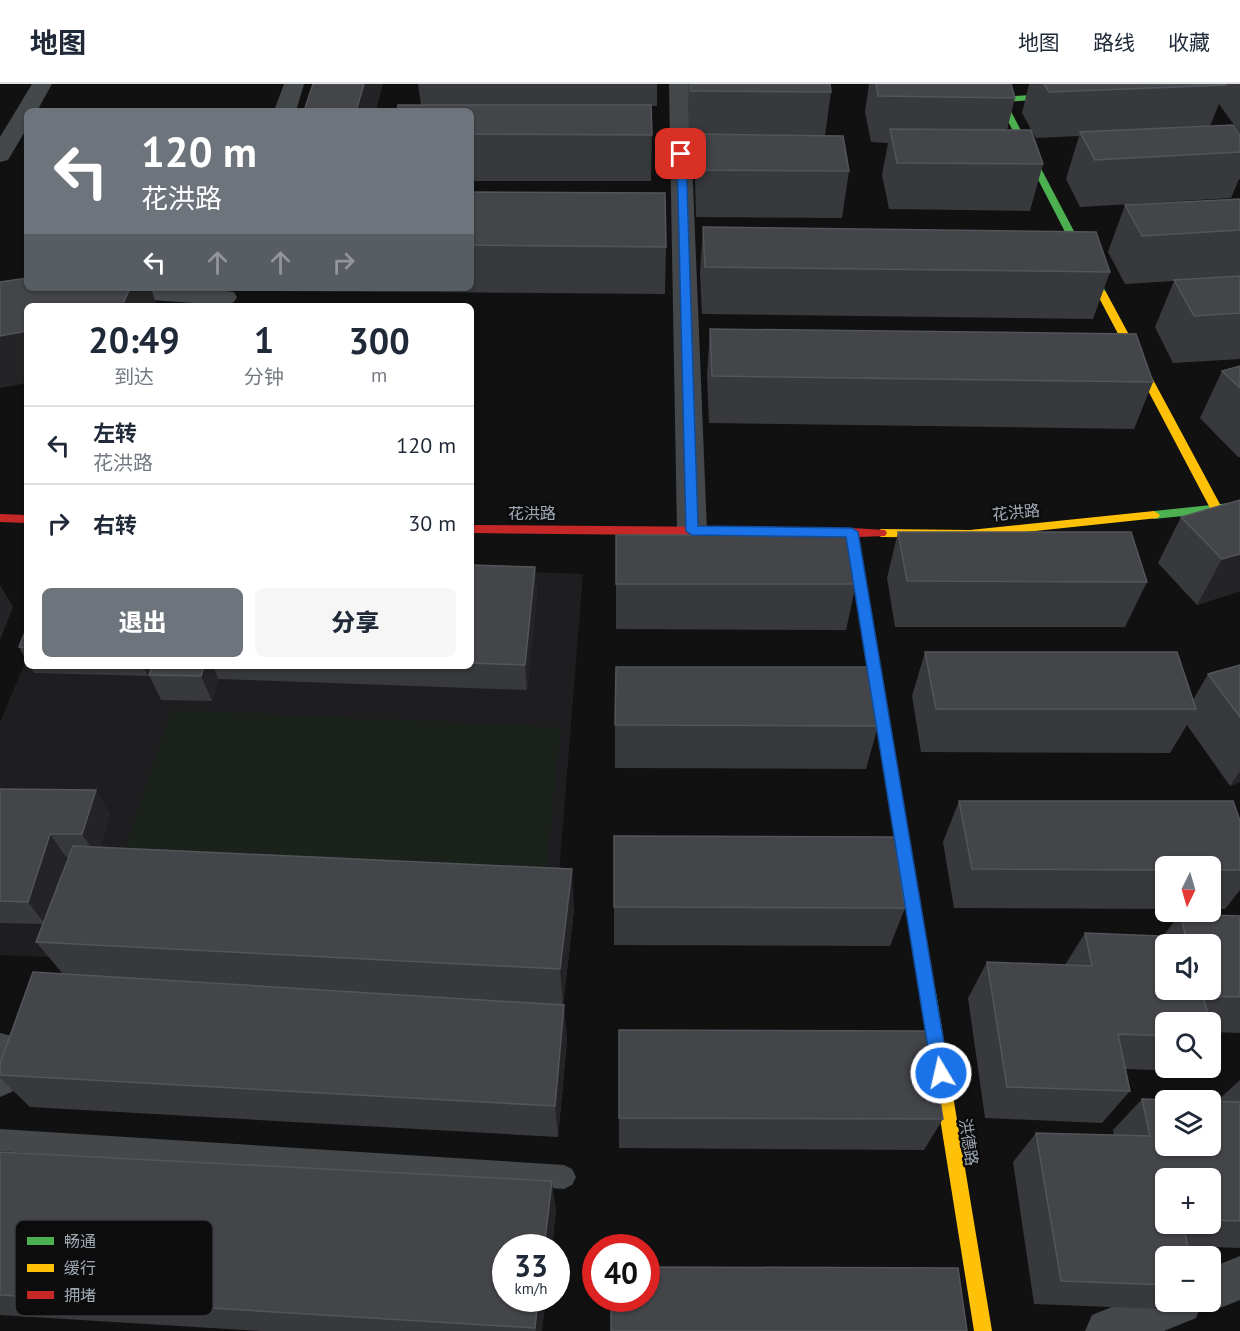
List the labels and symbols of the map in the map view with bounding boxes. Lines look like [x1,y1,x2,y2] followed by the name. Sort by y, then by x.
[655,128,706,179] pin
[991,500,1041,524] street label: 花洪路
[508,503,556,523] street label: 花洪路
[1155,856,1221,922] north arrow
[909,1041,973,1105] position arrow
[955,1117,983,1167] street label: 洪德路
[15,1220,213,1316] legend
[64,1231,96,1251] text: 畅通
[582,1234,660,1312] speed limit sign: 40
[64,1258,96,1278] text: 缓行
[64,1285,96,1305] text: 拥堵

